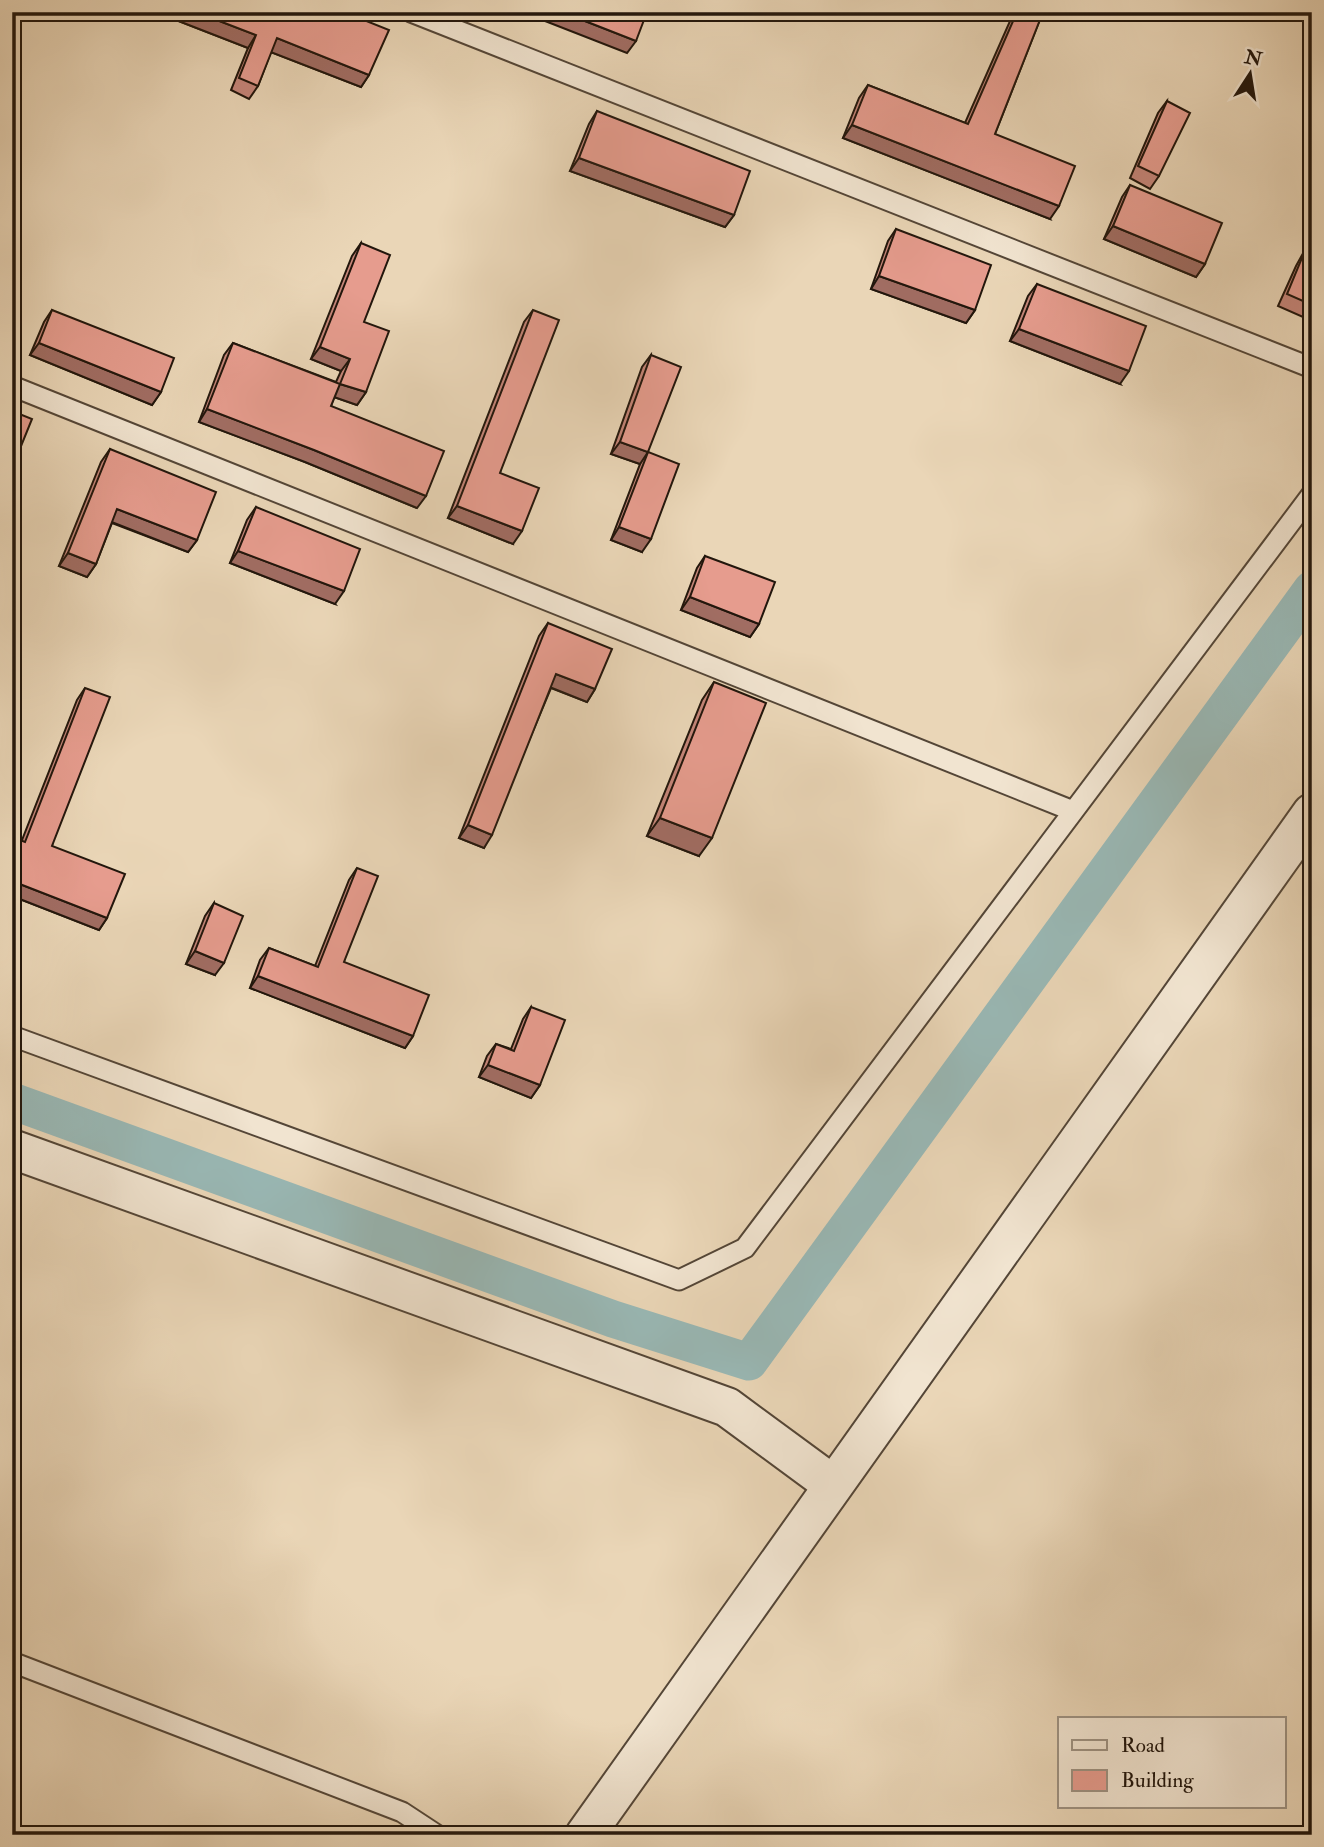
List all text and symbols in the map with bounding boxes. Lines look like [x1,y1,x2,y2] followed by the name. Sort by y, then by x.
[1216,38,1286,108] north arrow
[1242,45,1265,72] text: N
[1058,1717,1286,1808] legend
[1121,1732,1166,1759] text: Road
[1121,1767,1194,1794] text: Building

